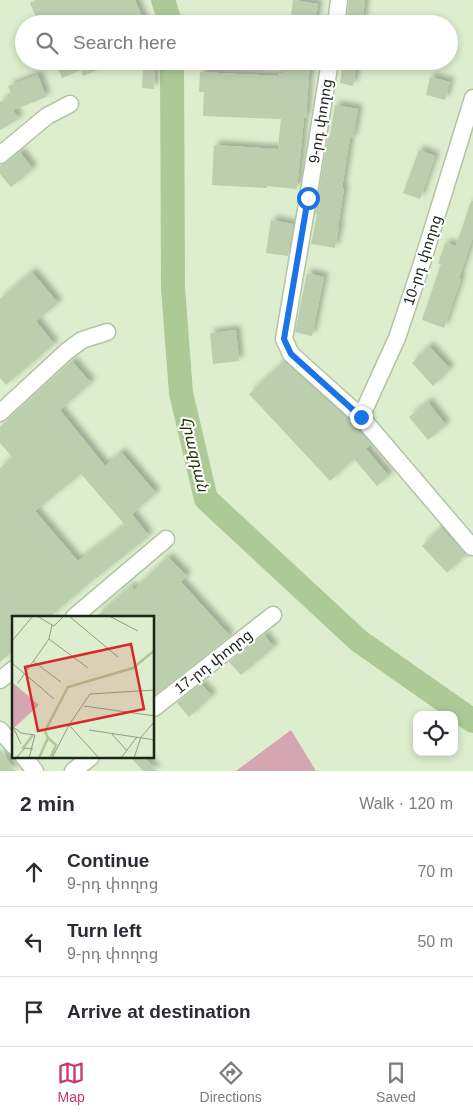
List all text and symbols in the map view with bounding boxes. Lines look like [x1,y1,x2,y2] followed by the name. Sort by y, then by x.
[15,15,458,70] search box
[33,29,61,57] icon: search
[73,32,177,53] text: Search here
[305,77,336,165] street label: 9-րդ փողոց
[297,187,320,210] route start
[399,213,446,308] street label: 10-րդ փողոց
[350,406,373,429] route end
[177,415,212,495] water label: Հրազդան
[12,616,155,758] inset map
[171,625,256,697] street label: 17-րդ փողոց
[413,711,458,756] map controls
[413,711,458,756] button: locate
[20,792,75,815] text: 2 min
[359,795,453,812] text: Walk · 120 m
[67,850,149,871] text: Continue
[20,858,48,886] icon: ahead
[417,863,453,880] text: 70 m
[67,875,158,892] text: 9-րդ փողոց
[67,920,142,941] text: Turn left
[20,928,48,956] icon: left
[417,933,453,950] text: 50 m
[67,945,158,962] text: 9-րդ փողոց
[20,998,48,1026] icon: arrive
[67,1001,251,1022] text: Arrive at destination
[57,1059,85,1105] tab: Map
[200,1059,262,1105] tab: Directions
[376,1059,416,1105] tab: Saved

